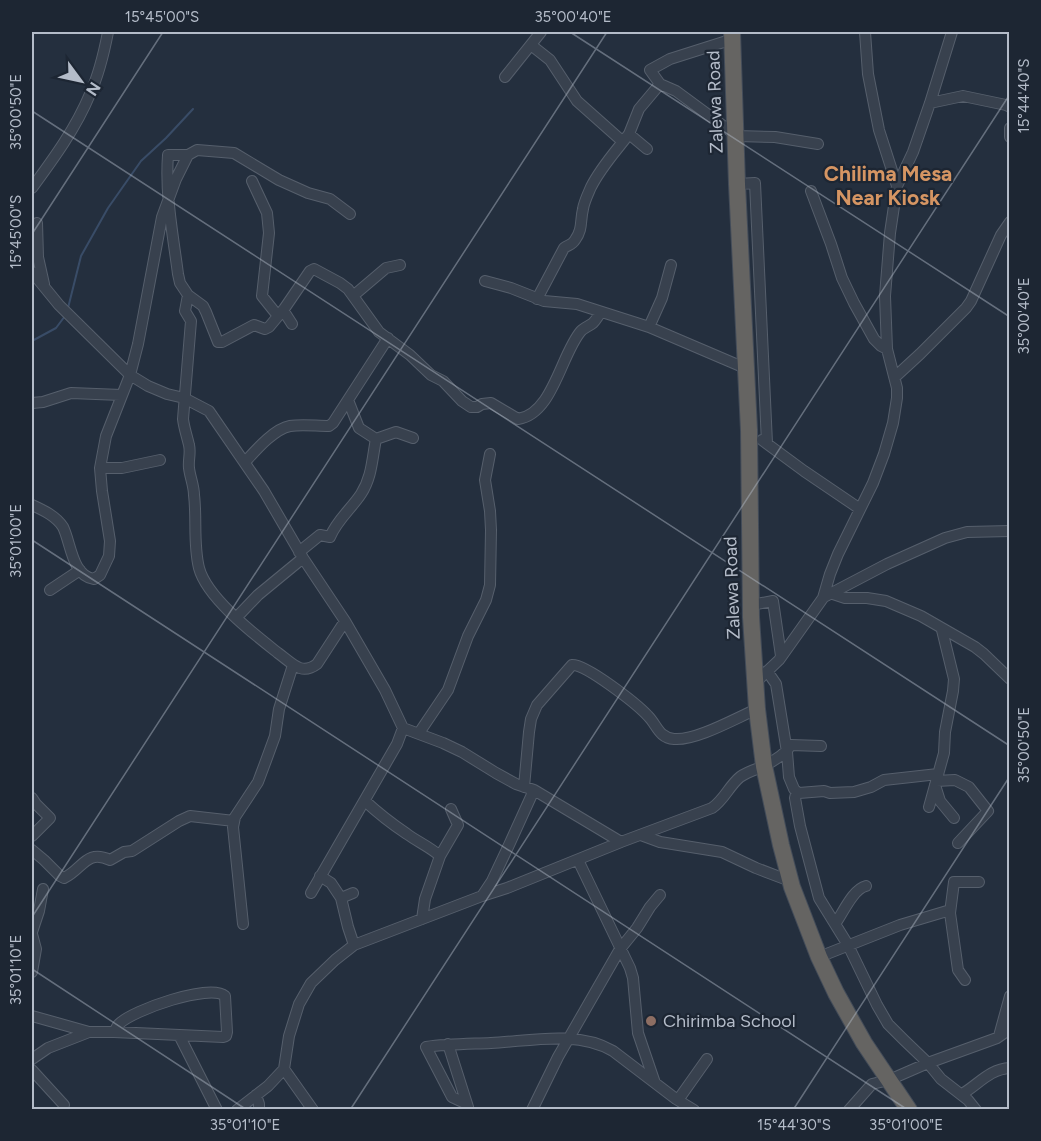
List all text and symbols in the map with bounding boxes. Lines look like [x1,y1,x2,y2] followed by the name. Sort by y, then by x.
[125,8,199,26] text: 15°45'00"S
[534,8,612,26] text: 35°00'40"E
[702,50,728,154] street label: Zalewa Road
[51,51,111,111] north arrow
[1015,59,1033,133] text: 15°44'40"S
[7,74,25,150] text: 35°00'50"E
[82,79,104,99] text: N
[824,161,952,210] district label: Chilima Mesa Near Kiosk
[7,195,25,269] text: 15°45'00"S
[1015,277,1033,355] text: 35°00'40"E
[7,504,25,578] text: 35°01'00"E
[719,536,745,640] street label: Zalewa Road
[1015,707,1033,783] text: 35°00'50"E
[7,935,25,1005] text: 35°01'10"E
[663,1010,796,1032] place label: Chirimba School
[644,1014,658,1028] marker: Chirimba School
[210,1116,280,1134] text: 35°01'10"E
[757,1116,831,1134] text: 15°44'30"S
[869,1116,943,1134] text: 35°01'00"E

